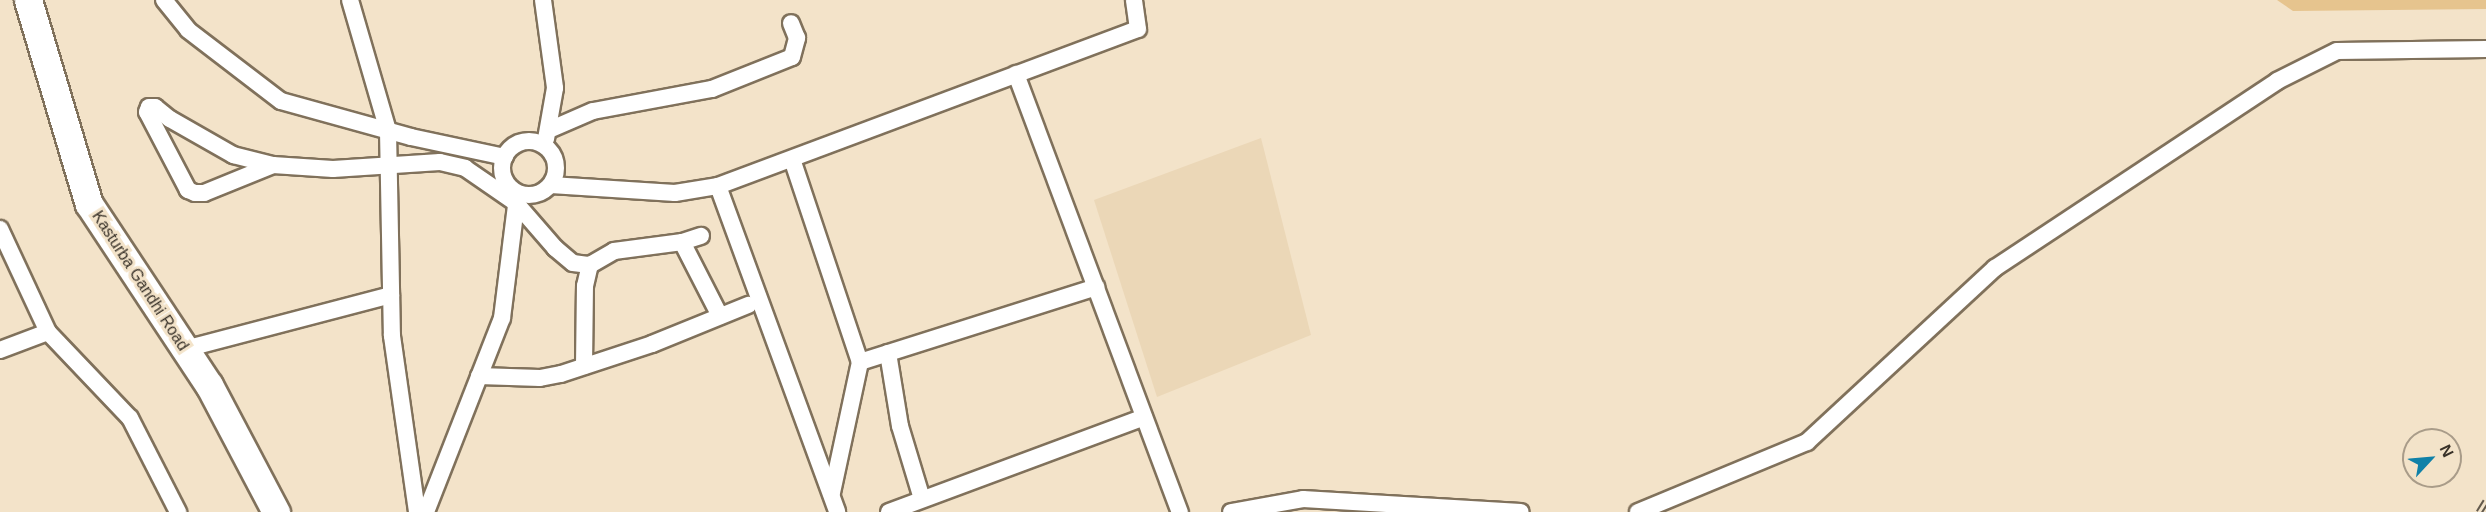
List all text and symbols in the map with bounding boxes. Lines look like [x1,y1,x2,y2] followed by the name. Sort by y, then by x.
[88,208,192,354] street label: Kasturba Gandhi Road
[2402,428,2462,488] north arrow
[2437,442,2457,460] text: N

